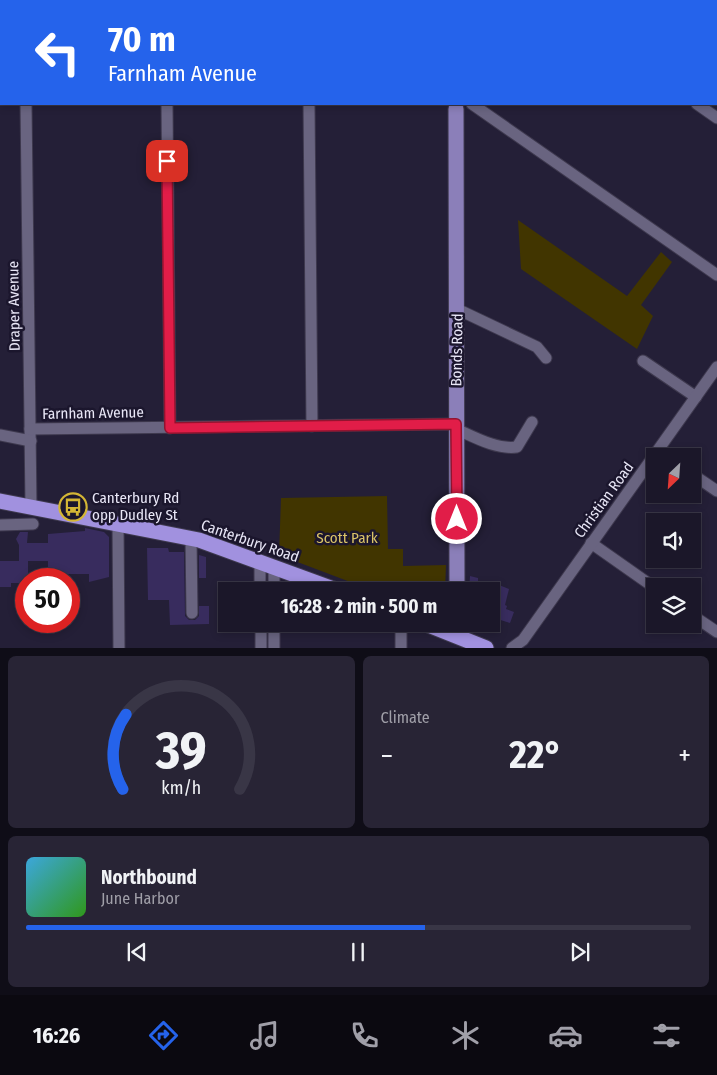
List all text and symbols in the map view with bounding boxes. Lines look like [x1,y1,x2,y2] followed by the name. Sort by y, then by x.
[108,18,176,60] text: 70 m
[25,20,90,85] icon: left
[108,60,257,87] text: Farnham Avenue
[146,140,188,182] pin
[153,147,181,175] icon: arrive
[4,261,24,351] street label: Draper Avenue
[447,313,467,387] street label: Bonds Road
[42,403,144,423] street label: Farnham Avenue
[646,448,701,502] north arrow
[646,448,701,633] map controls
[570,459,638,541] street label: Christian Road
[92,489,179,524] place label: Canterbury Rd opp Dudley St
[58,492,88,522] bus stop icon: Canterbury Rd opp Dudley St
[430,492,482,544] position arrow
[646,513,701,568] button: sound
[199,516,301,566] street label: Canterbury Road
[316,529,378,547] park label: Scott Park
[15,568,80,633] speed limit sign: 50
[646,578,701,633] button: layers
[281,595,437,618] text: 16:28 · 2 min · 500 m
[381,708,430,727] text: Climate
[155,719,207,782] text: 39
[509,732,562,778] text: 22°
[381,739,393,772] text: −
[678,739,691,772] text: +
[161,777,201,799] text: km/h
[101,866,197,889] text: Northbound
[101,889,179,908] text: June Harbor
[123,938,151,966] icon: previous
[344,938,372,966] icon: pause
[566,938,594,966] icon: next
[146,1018,181,1053] icon: directions
[247,1018,282,1053] icon: music
[347,1018,382,1053] icon: phone
[448,1018,483,1053] icon: climate
[548,1018,583,1053] icon: car
[649,1018,684,1053] icon: filters
[33,1022,80,1049] text: 16:26

